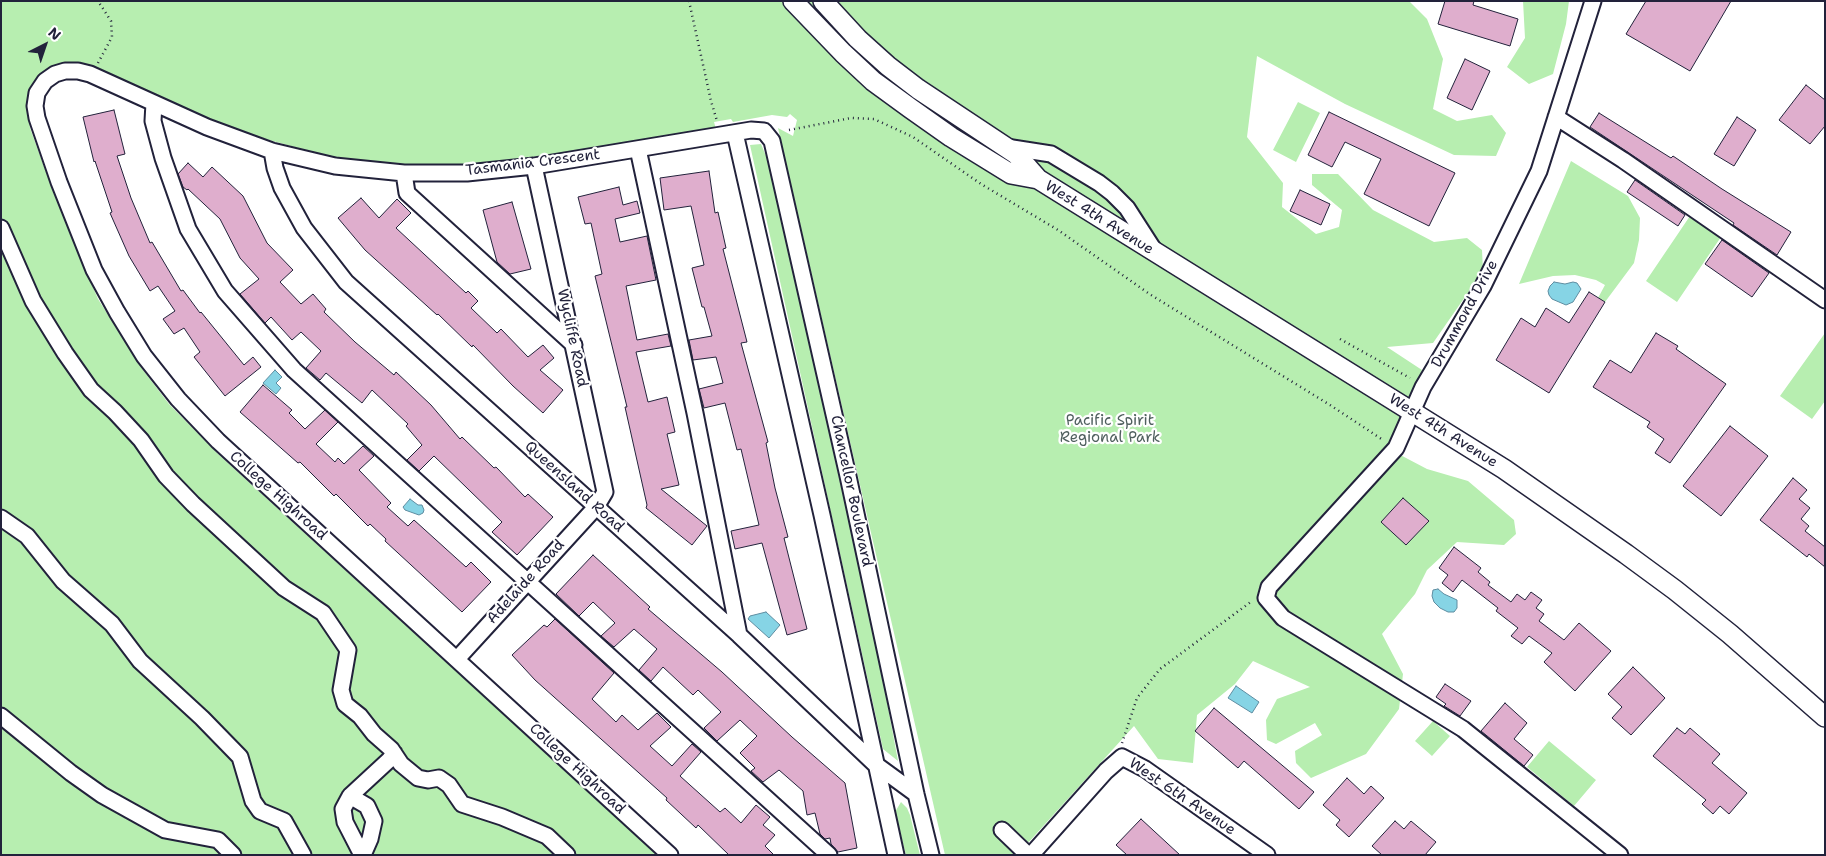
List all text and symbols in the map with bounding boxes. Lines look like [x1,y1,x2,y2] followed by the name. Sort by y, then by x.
[20,20,70,70] north arrow
[45,23,65,44] text: N
[465,146,601,180] street label: Tasmania Crescent
[1041,177,1157,259] street label: West 4th Avenue
[1428,257,1502,371] street label: Drummond Drive
[553,287,591,389] street label: Wycliffe Road
[1385,390,1501,472] street label: West 4th Avenue
[1060,412,1160,447] park label: Pacific Spirit Regional Park
[826,414,876,568] street label: Chancellor Boulevard
[521,438,627,536] street label: Queensland Road
[226,448,330,544] street label: College Highroad
[483,536,569,628] street label: Adelaide Road
[525,720,629,818] street label: College Highroad
[1125,755,1239,839] street label: West 6th Avenue

